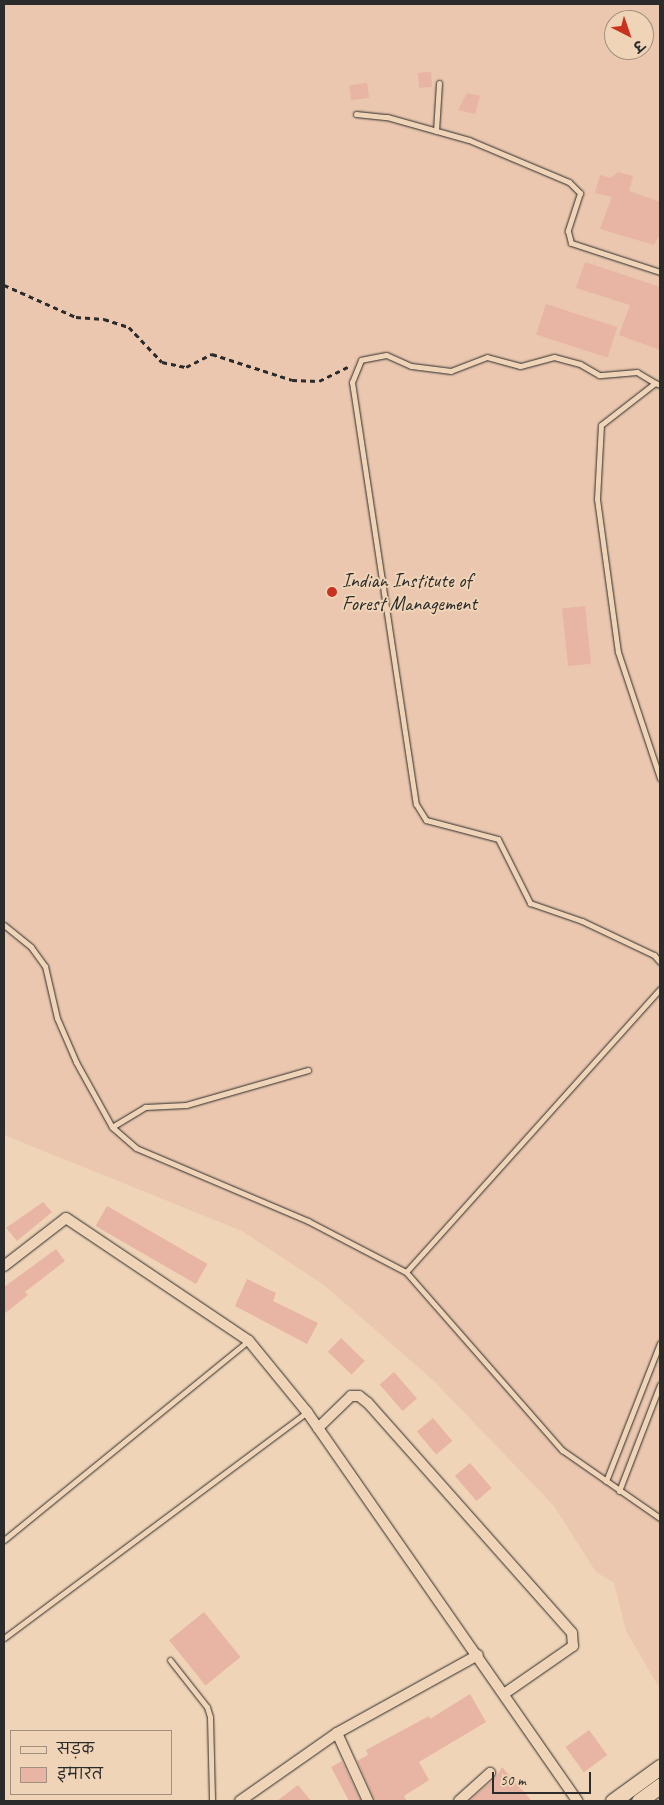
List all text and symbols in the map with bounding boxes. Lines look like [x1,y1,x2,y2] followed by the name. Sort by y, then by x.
[604,10,654,60] north arrow
[629,36,648,55] text: उ
[342,568,477,615] place label: Indian Institute of Forest Management
[326,586,338,598] marker: Indian Institute of Forest Management
[10,1730,172,1795] legend
[57,1740,94,1759] text: सड़क
[494,1762,593,1794] scale bar
[57,1765,103,1784] text: इमारत
[500,1771,526,1790] text: 50 m

